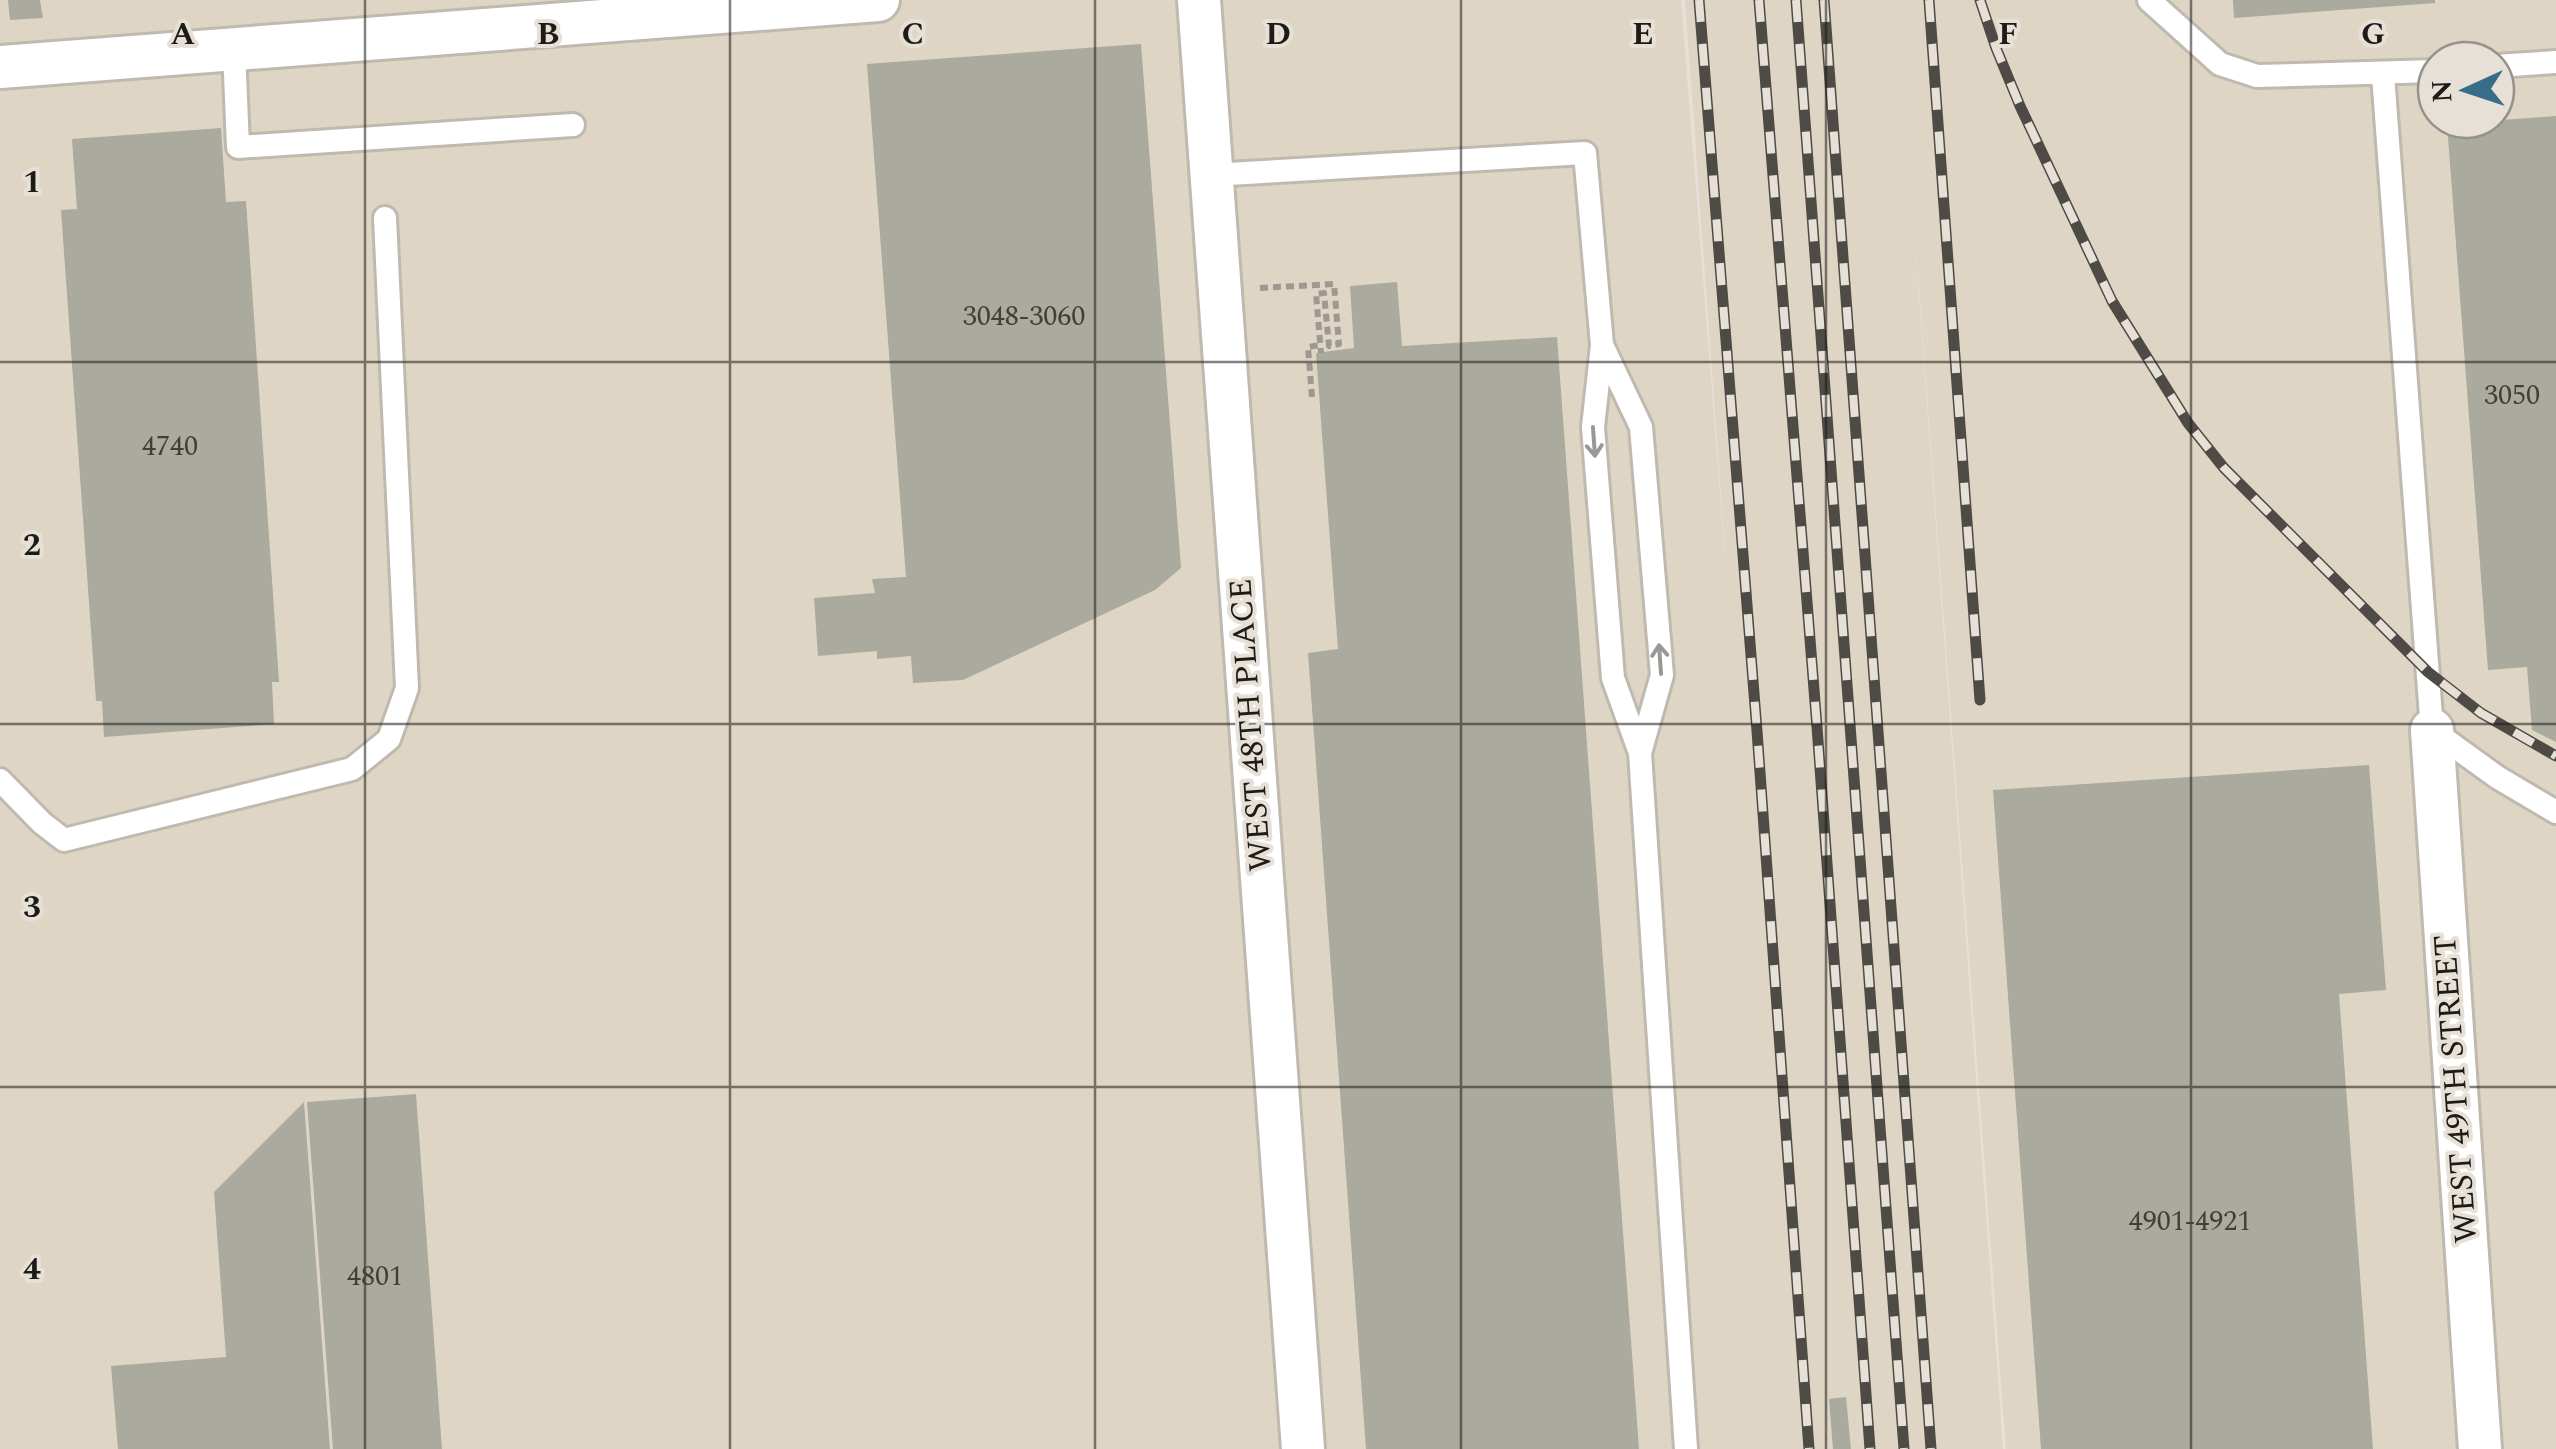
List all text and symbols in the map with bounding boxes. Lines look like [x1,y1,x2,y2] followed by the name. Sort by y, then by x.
[171,10,196,59] text: A
[537,10,559,59] text: B
[902,10,924,59] text: C
[1265,10,1291,59] text: D
[1632,10,1654,59] text: E
[1998,10,2018,59] text: F
[2361,10,2385,59] text: G
[2416,40,2516,140] north arrow
[2420,79,2465,104] text: N
[23,158,41,207] text: 1
[963,295,1085,338] house number: 3048-3060
[2484,374,2540,417] house number: 3050
[142,425,198,468] house number: 4740
[1585,426,1604,458] one-way arrow
[23,521,41,570] text: 2
[1216,577,1286,873] street label: WEST 48TH PLACE
[1650,643,1669,675] one-way arrow
[23,883,41,932] text: 3
[2421,933,2491,1245] street label: WEST 49TH STREET
[2129,1200,2251,1243] house number: 4901-4921
[23,1245,41,1294] text: 4
[347,1255,403,1298] house number: 4801

